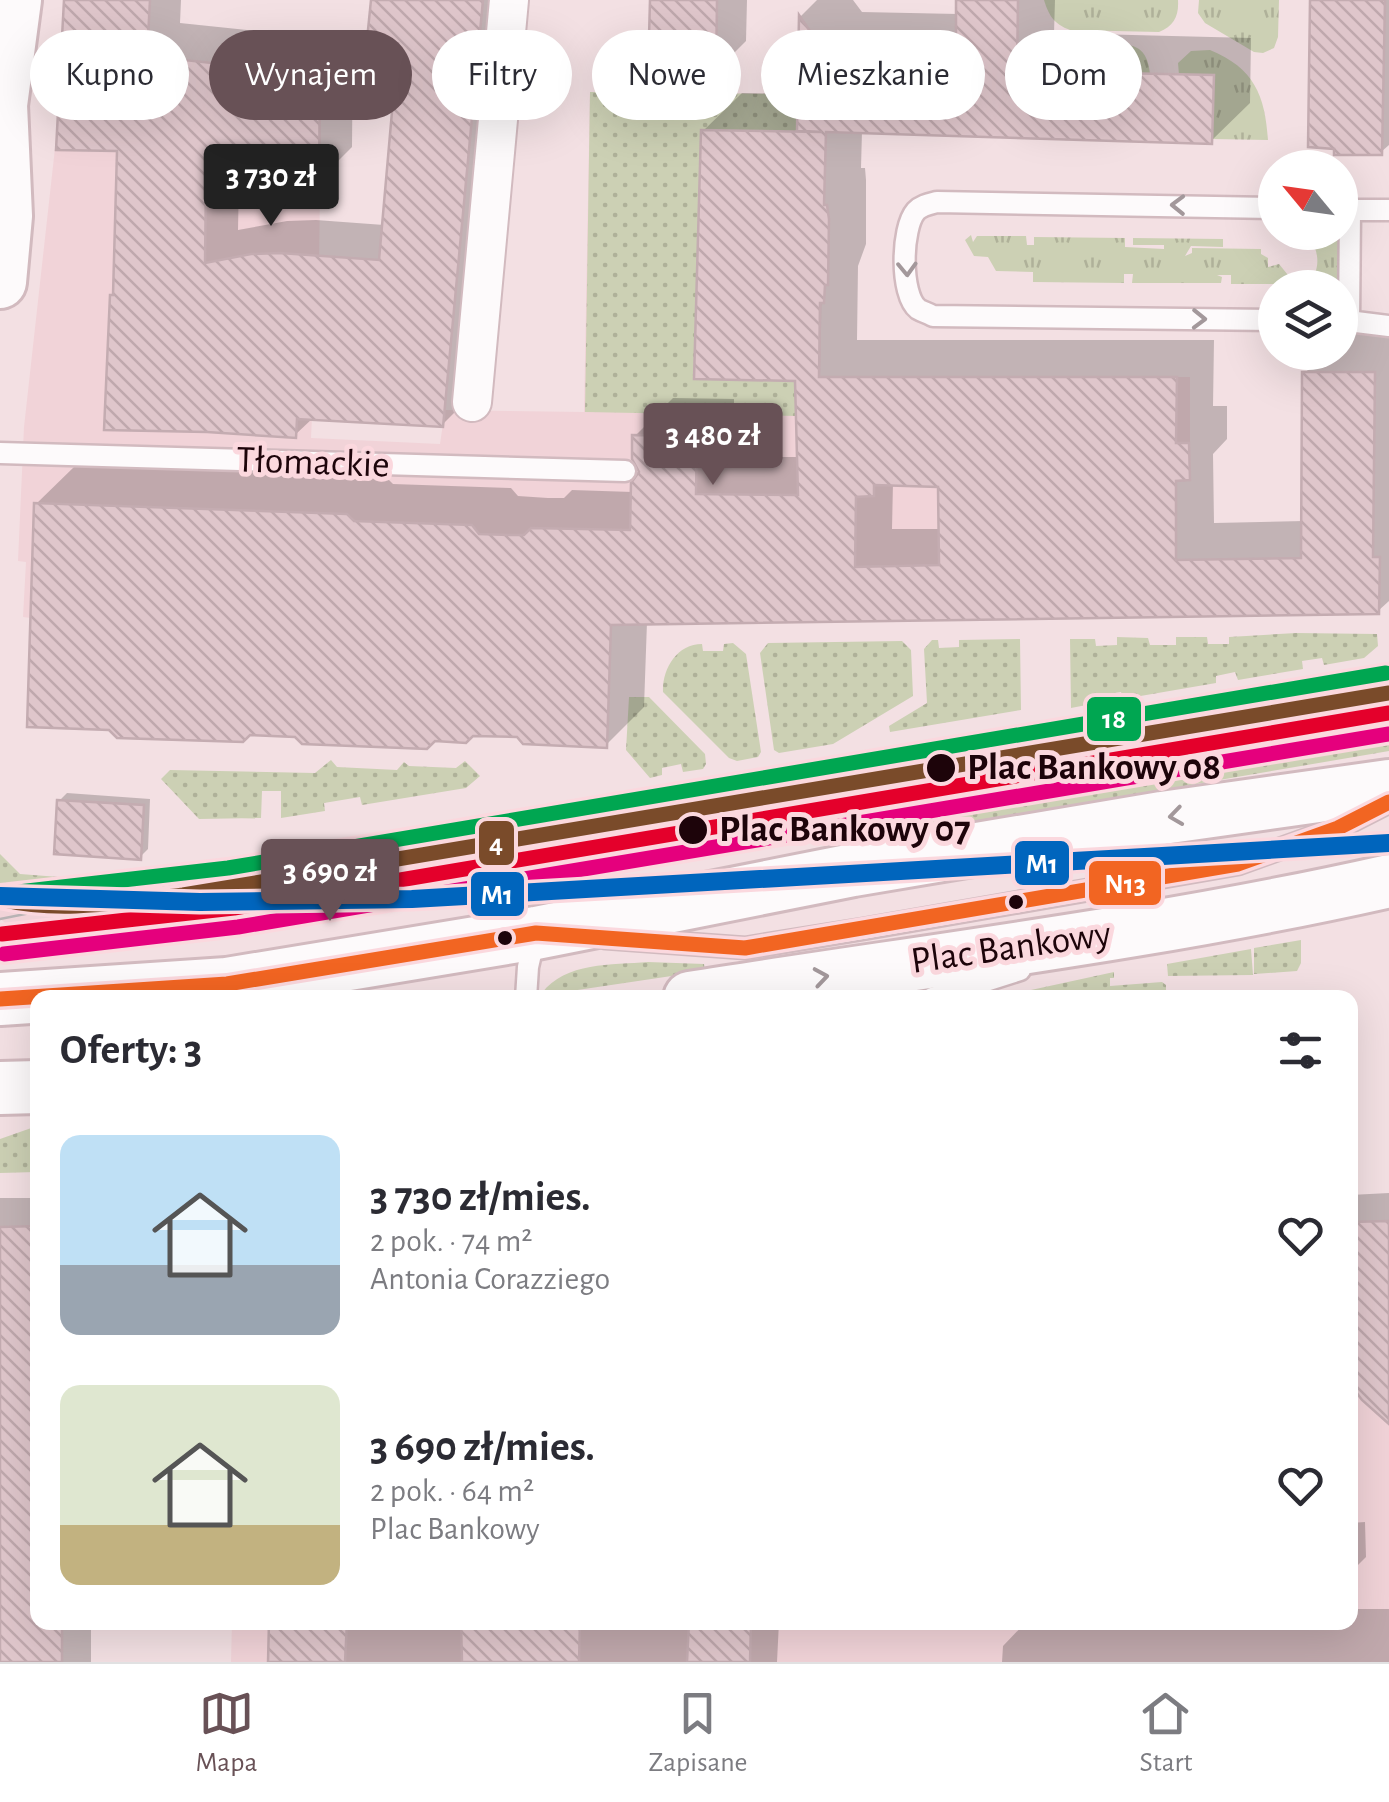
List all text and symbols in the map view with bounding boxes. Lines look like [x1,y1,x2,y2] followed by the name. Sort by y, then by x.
[30,30,189,120] chip: Kupno
[209,30,412,120] chip: Wynajem
[432,30,572,120] chip: Filtry
[592,30,741,120] chip: Nowe
[761,30,985,120] chip: Mieszkanie
[1005,30,1142,120] chip: Dom
[168,144,374,229] pin: 3 730 zł
[1258,150,1358,250] north arrow
[1258,150,1358,370] map controls
[226,160,316,192] text: 3 730 zł
[1169,195,1185,216] one-way arrow
[896,262,917,278] one-way arrow
[1258,270,1358,370] button: layers
[1192,308,1207,330] one-way arrow
[610,403,816,488] pin: 3 480 zł
[666,419,760,451] text: 3 480 zł
[236,441,390,485] street label: Tłomackie
[1085,695,1143,743] line badge: 18
[1102,706,1126,734] text: 18
[967,749,1221,787] place label: Plac Bankowy 08
[924,751,958,785] marker: Plac Bankowy 08
[1167,804,1184,825] one-way arrow
[719,811,971,849] place label: Plac Bankowy 07
[676,813,710,847] marker: Plac Bankowy 07
[477,819,516,867] line badge: 4
[489,830,503,858] text: 4
[227,839,433,924] pin: 3 690 zł
[1013,839,1071,887] line badge: M1
[1026,851,1058,879] text: M1
[283,855,377,887] text: 3 690 zł
[1087,859,1163,907] line badge: N13
[469,870,526,918] line badge: M1
[1104,871,1146,899] text: N13
[481,882,513,910] text: M1
[1006,892,1026,912] unlabelled marker
[909,915,1113,981] street label: Plac Bankowy
[495,928,515,948] unlabelled marker
[813,967,829,988] one-way arrow
[1273,1023,1328,1078] icon: filters
[60,1029,202,1071] text: Oferty: 3
[140,1175,260,1295] icon: home
[370,1176,591,1218] text: 3 730 zł/mies.
[1273,1208,1328,1263] icon: heart
[370,1225,532,1257] text: 2 pok. · 74 m²
[370,1263,610,1295] text: Antonia Corazziego
[140,1425,260,1545] icon: home
[370,1426,595,1468] text: 3 690 zł/mies.
[1273,1458,1328,1513] icon: heart
[370,1475,534,1507] text: 2 pok. · 64 m²
[370,1513,540,1545] text: Plac Bankowy
[195,1686,257,1780] tab: Mapa
[648,1686,748,1780] tab: Zapisane
[1138,1686,1193,1780] tab: Start

